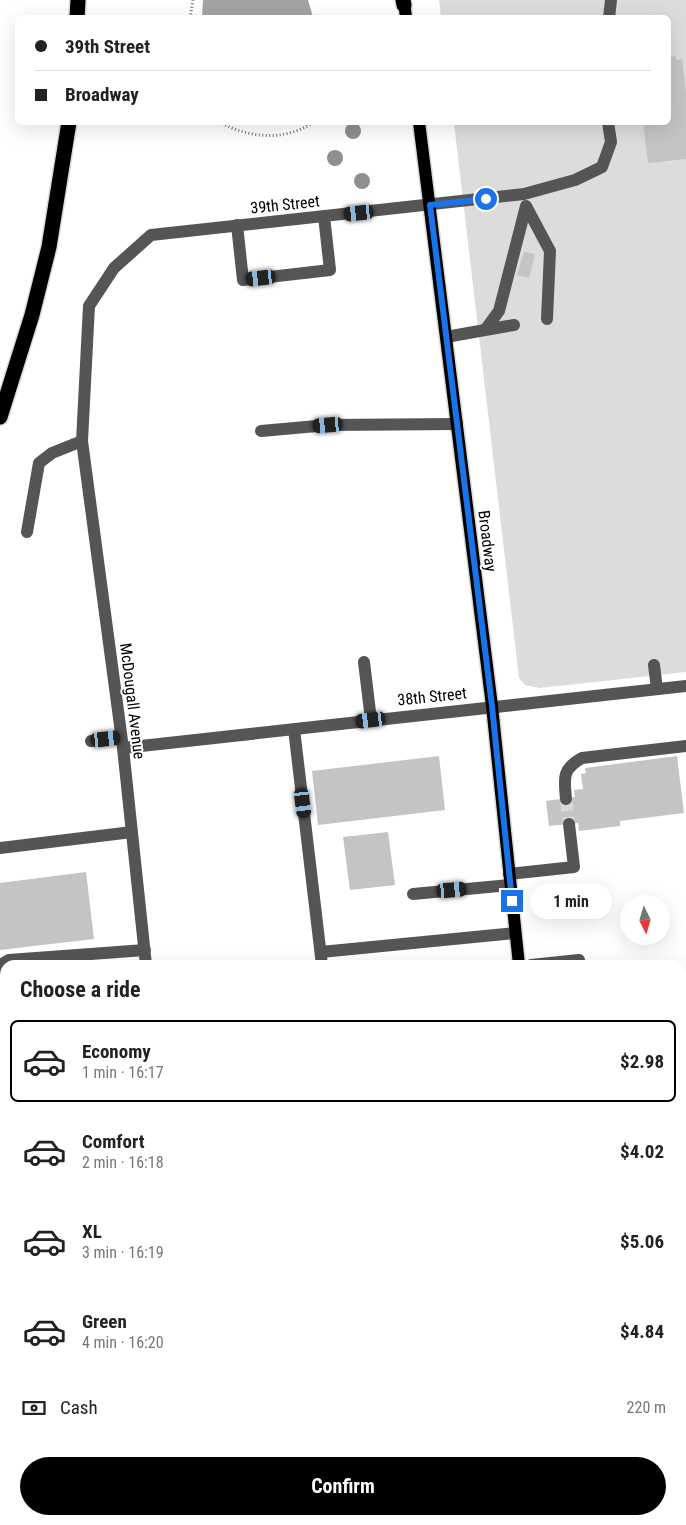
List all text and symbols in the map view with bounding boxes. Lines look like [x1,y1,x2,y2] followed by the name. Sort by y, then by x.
[65,35,150,58] text: 39th Street
[65,83,139,106] text: Broadway
[475,188,497,210] route start
[250,191,321,218] street label: 39th Street
[343,204,374,222] car
[245,269,276,287] car
[312,416,343,434] car
[474,509,501,573] street label: Broadway
[116,642,149,760] street label: McDougall Avenue
[397,683,468,710] street label: 38th Street
[355,711,386,729] car
[90,730,121,748] car
[293,787,312,819] car
[436,881,467,899] car
[530,884,612,918] callout: 1 min
[501,890,523,912] route end
[553,892,589,911] text: 1 min
[620,895,670,945] north arrow
[620,895,670,945] map controls
[20,977,141,1002] text: Choose a ride
[22,1039,67,1084] icon: car
[82,1040,151,1063] text: Economy
[620,1050,664,1073] text: $2.98
[82,1063,164,1082] text: 1 min · 16:17
[22,1129,67,1174] icon: car
[82,1130,145,1153] text: Comfort
[620,1140,664,1163] text: $4.02
[82,1153,164,1172] text: 2 min · 16:18
[22,1219,67,1264] icon: car
[82,1220,102,1243] text: XL
[620,1230,664,1253] text: $5.06
[82,1243,164,1262] text: 3 min · 16:19
[22,1309,67,1354] icon: car
[82,1310,127,1333] text: Green
[620,1320,664,1343] text: $4.84
[82,1333,164,1352] text: 4 min · 16:20
[20,1394,48,1422] icon: cash
[60,1396,98,1419] text: Cash
[627,1398,666,1417] text: 220 m
[20,1457,666,1515] button: Confirm

